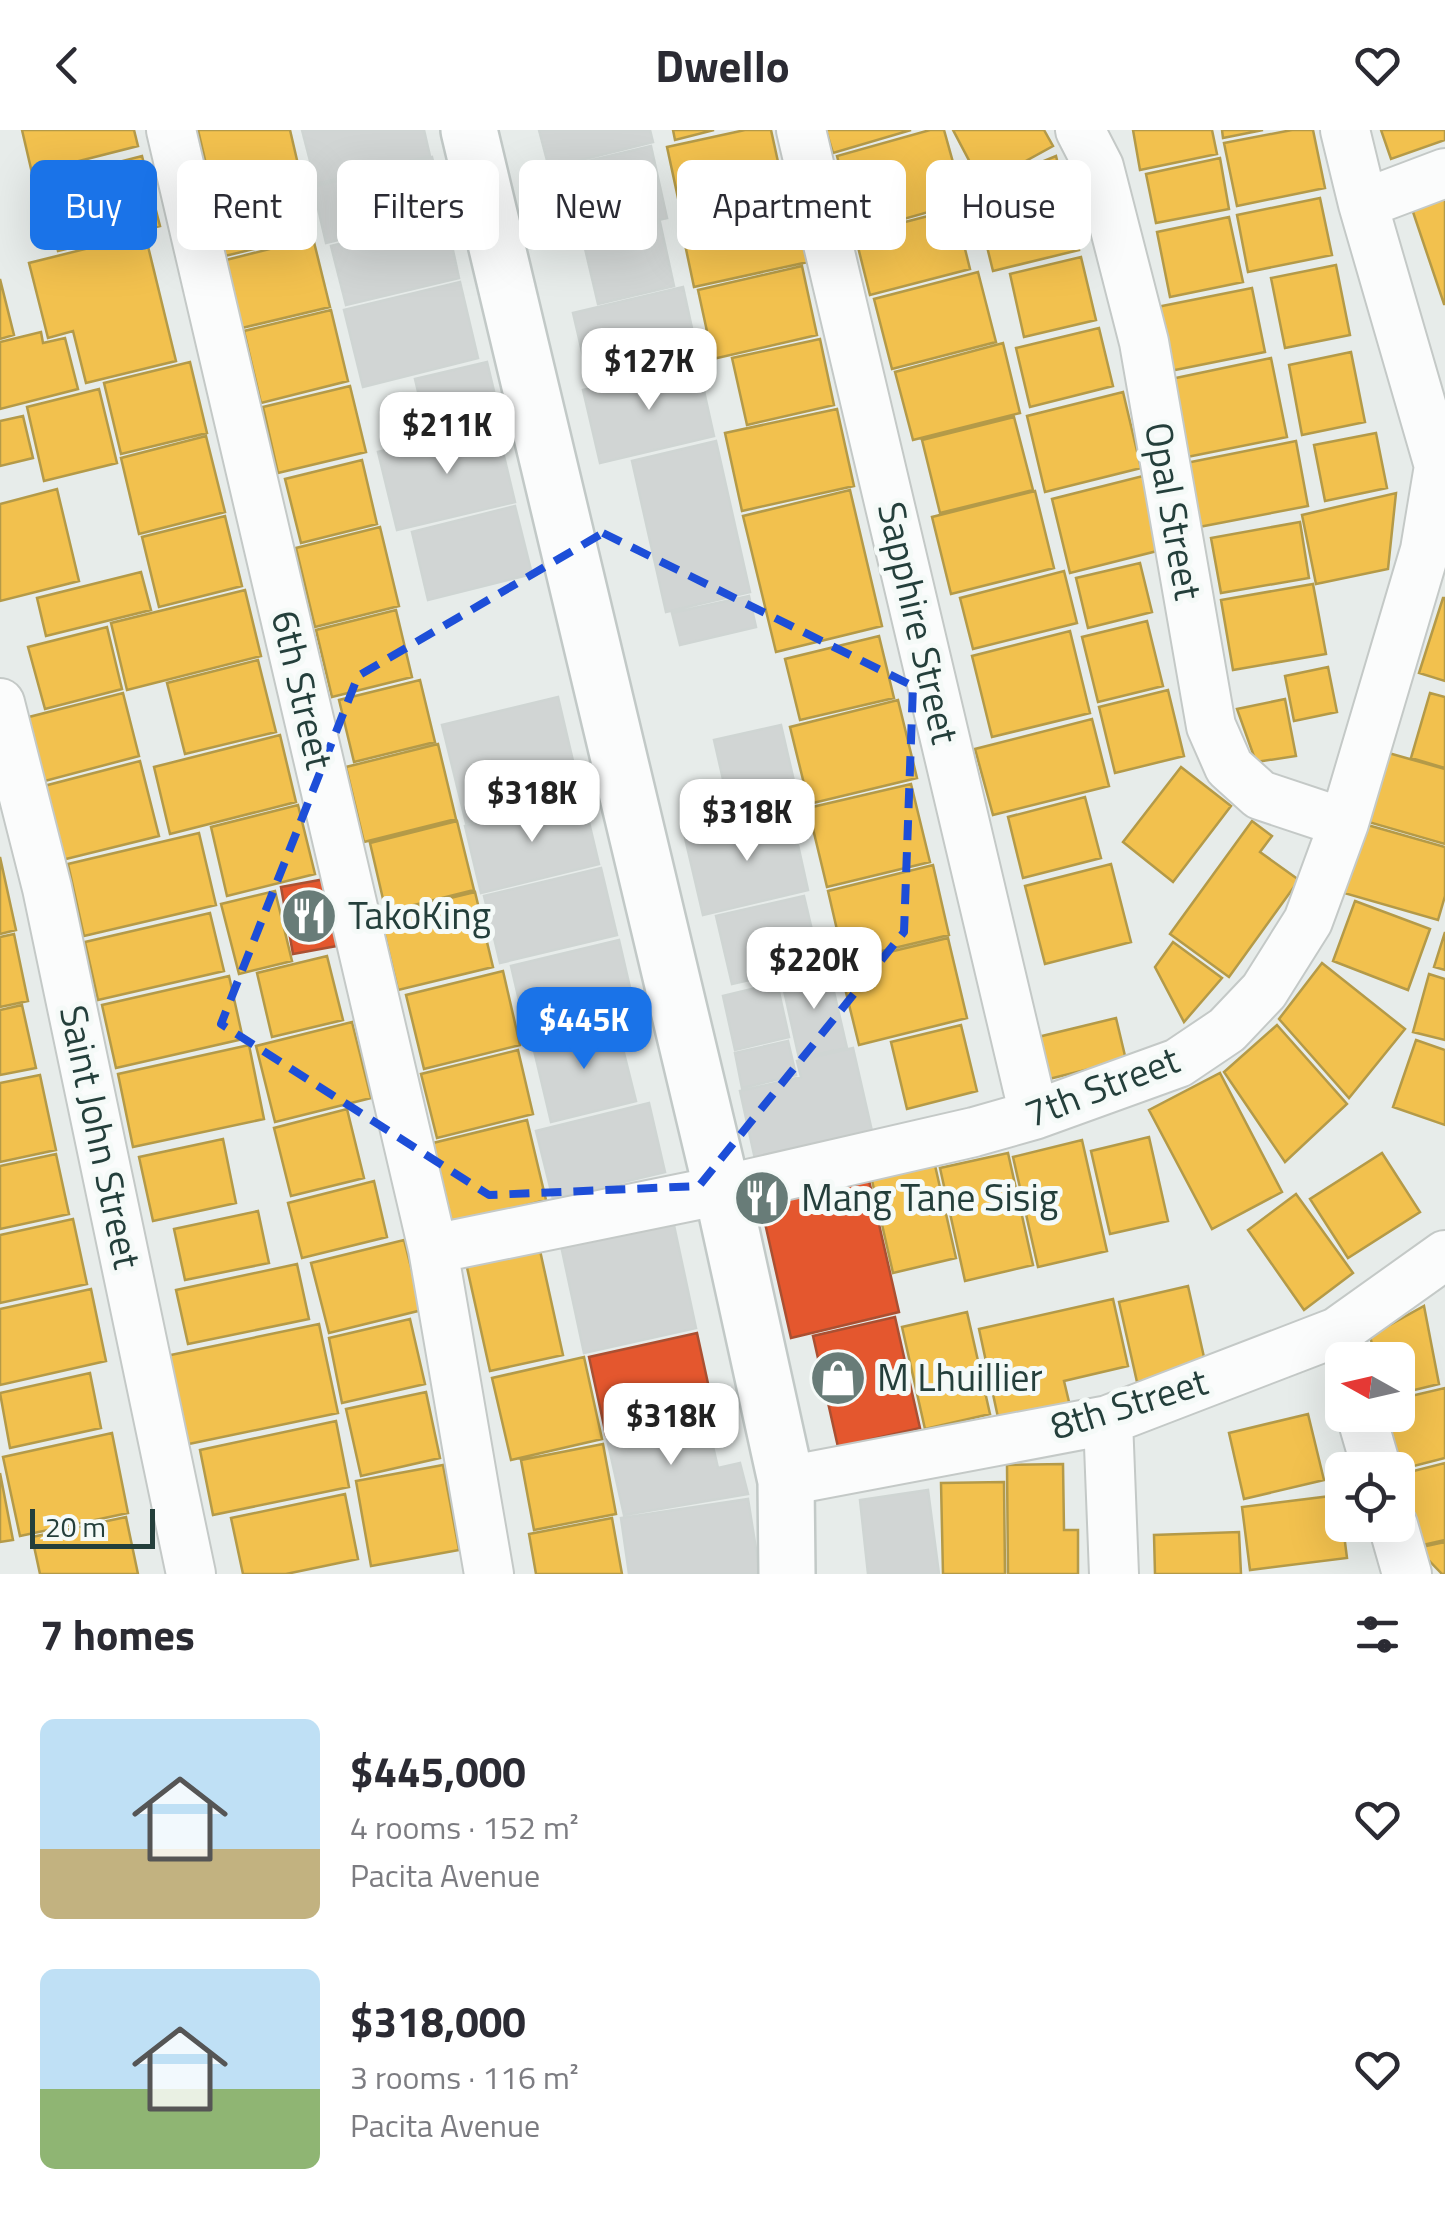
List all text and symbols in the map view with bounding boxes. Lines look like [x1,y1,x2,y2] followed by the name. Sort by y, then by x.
[655,31,790,99] text: Dwello
[40,38,95,93] icon: back
[1350,38,1405,93] icon: heart
[30,160,157,250] chip: Buy
[177,160,317,250] chip: Rent
[337,160,499,250] chip: Filters
[519,160,657,250] chip: New
[677,160,906,250] chip: Apartment
[926,160,1091,250] chip: House
[579,328,719,413] pin: $127K
[604,336,694,384] text: $127K
[377,392,517,477] pin: $211K
[402,400,492,448] text: $211K
[1130,418,1218,604] street label: Opal Street
[863,496,975,749] street label: Sapphire Street
[257,605,349,775] street label: 6th Street
[462,760,602,845] pin: $318K
[487,768,577,816] text: $318K
[677,779,817,864] pin: $318K
[702,787,792,835] text: $318K
[279,886,339,946] restaurant icon: TakoKing
[348,886,491,944] place label: TakoKing
[744,927,884,1012] pin: $220K
[769,935,859,983] text: $220K
[514,987,654,1072] pin: $445K
[539,995,629,1043] text: $445K
[45,1000,157,1274] street label: Saint John Street
[1016,1030,1187,1142] street label: 7th Street
[732,1168,792,1228] restaurant icon: Mang Tane Sisig
[801,1168,1058,1226] place label: Mang Tane Sisig
[1325,1342,1415,1432] north arrow
[1325,1342,1415,1542] map controls
[808,1348,868,1408] shop icon: M Lhuillier
[877,1348,1043,1406] place label: M Lhuillier
[1043,1352,1214,1454] street label: 8th Street
[601,1383,741,1468] pin: $318K
[626,1391,716,1439] text: $318K
[1325,1452,1415,1542] button: locate
[30,1504,155,1548] scale bar
[45,1505,106,1548] text: 20 m
[40,1602,195,1666] text: 7 homes
[1350,1607,1405,1662] icon: filters
[350,1739,526,1803] text: $445,000
[120,1759,240,1879] icon: home
[1350,1792,1405,1847] icon: heart
[350,1803,579,1851] text: 4 rooms · 152 m²
[350,1851,540,1899] text: Pacita Avenue
[350,1989,526,2053] text: $318,000
[120,2009,240,2129] icon: home
[1350,2042,1405,2097] icon: heart
[350,2053,579,2101] text: 3 rooms · 116 m²
[350,2101,540,2149] text: Pacita Avenue

